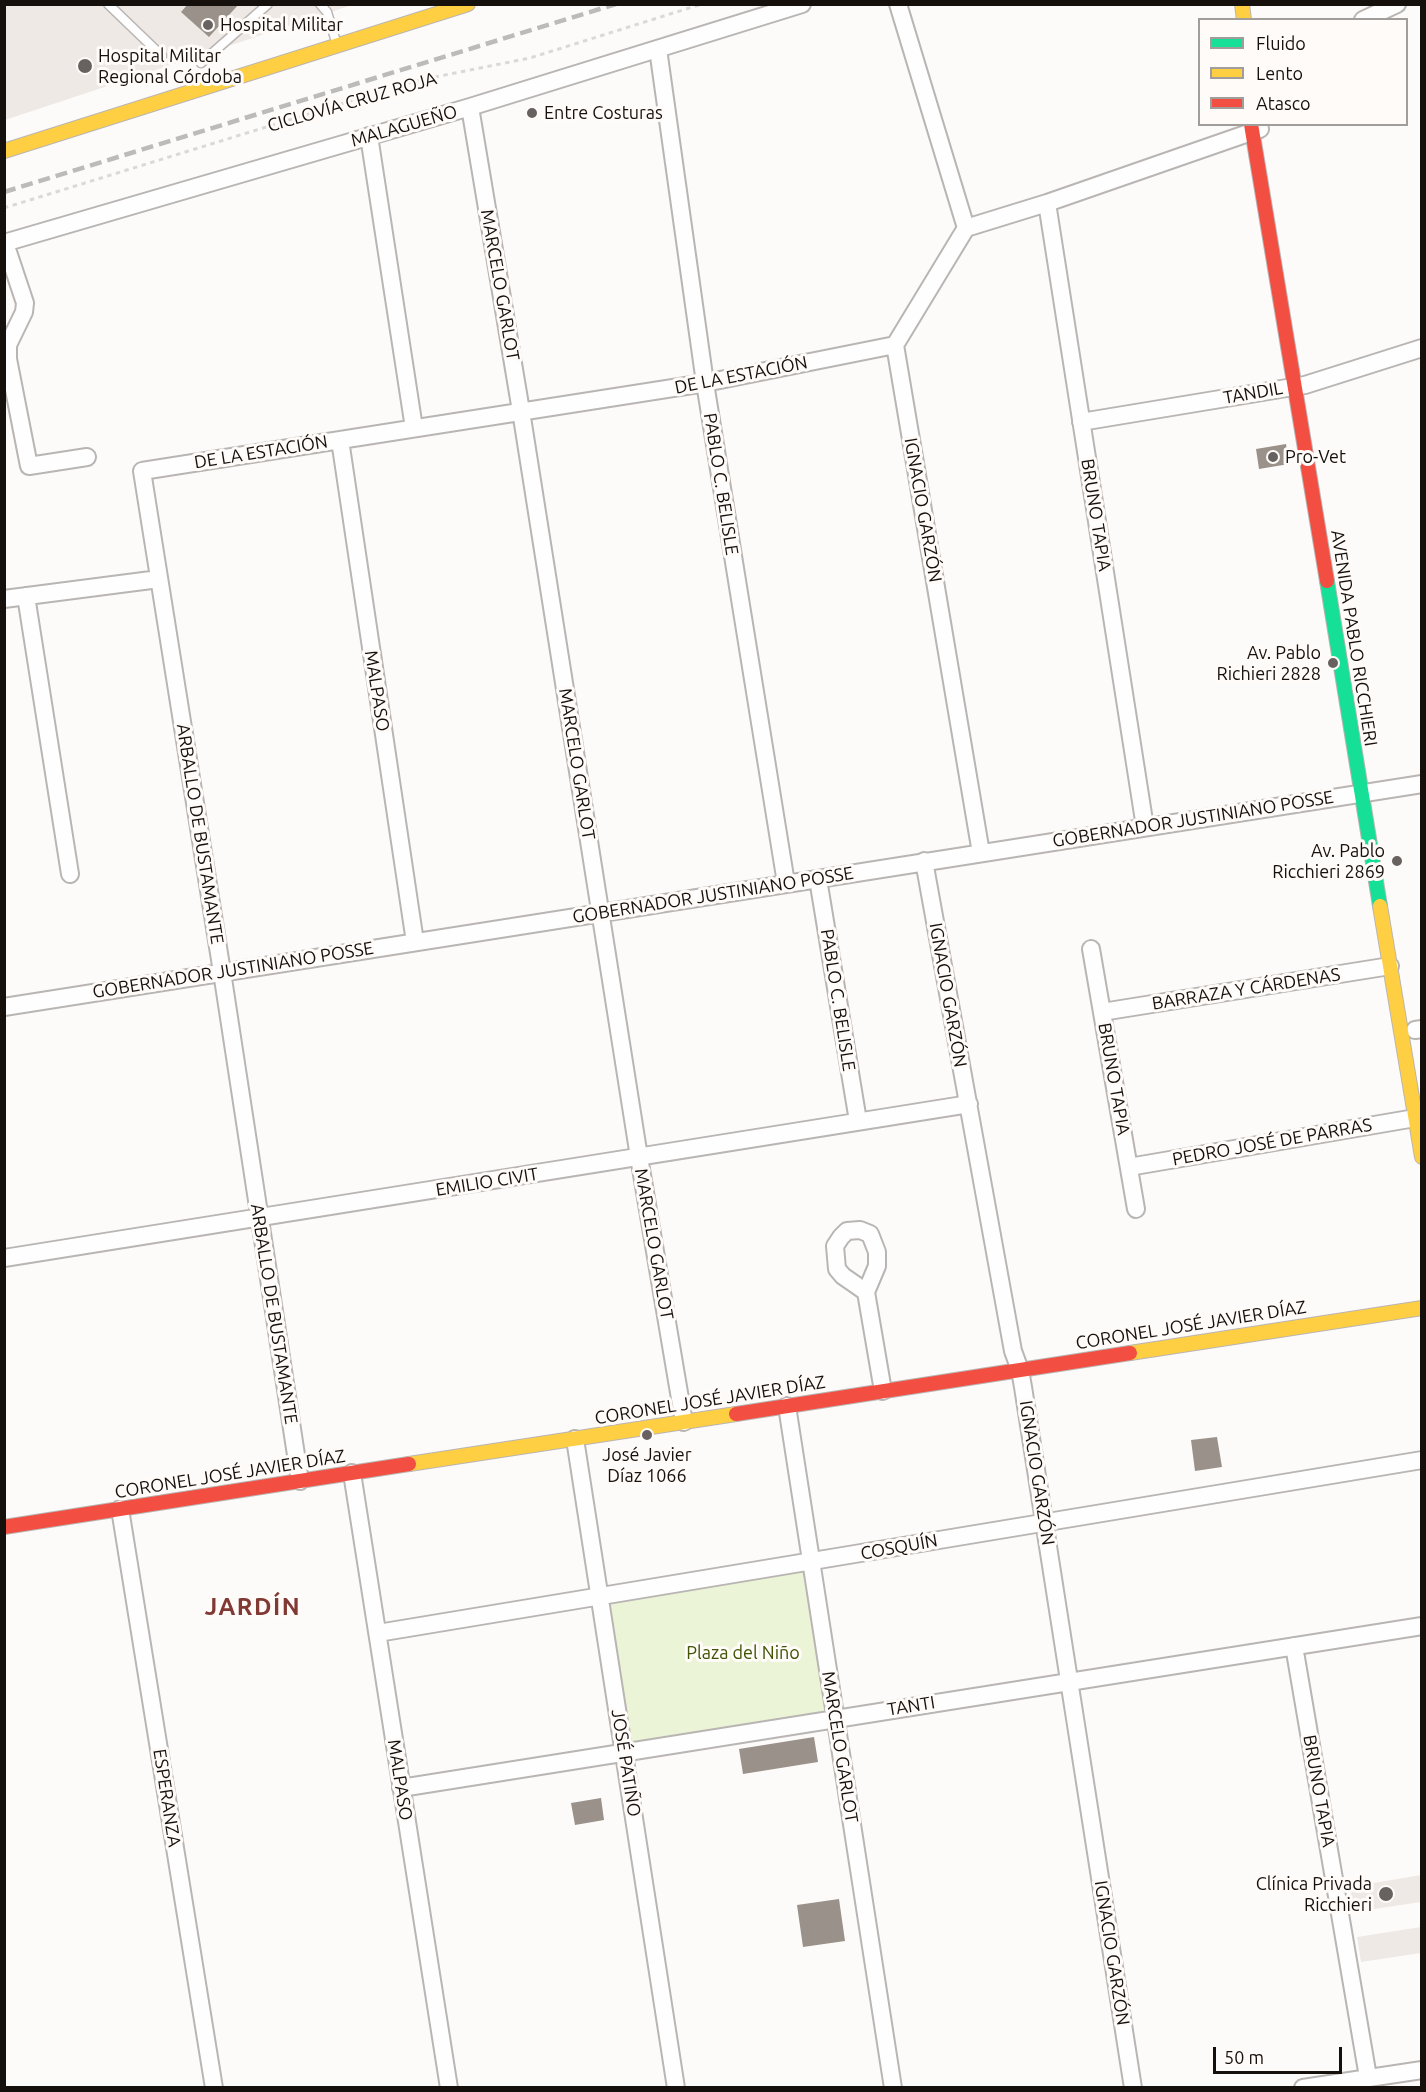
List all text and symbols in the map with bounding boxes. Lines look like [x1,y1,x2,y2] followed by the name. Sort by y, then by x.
[220,14,343,36] place label: Hospital Militar
[201,18,215,32] marker: Hospital Militar
[1198,18,1408,126] legend
[1256,33,1306,53] text: Fluido
[98,45,242,88] place label: Hospital Militar Regional Córdoba
[76,57,94,75] marker: Hospital Militar Regional Córdoba
[1256,63,1303,83] text: Lento
[265,67,439,137] street label: CICLOVÍA CRUZ ROJA
[1256,93,1311,113] text: Atasco
[348,101,460,151] street label: MALAGUEÑO
[544,102,663,124] place label: Entre Costuras
[525,106,539,120] marker: Entre Costuras
[476,208,524,362] street label: MARCELO GARLOT
[673,352,809,398] street label: DE LA ESTACIÓN
[1222,377,1284,409] street label: TANDIL
[699,411,743,557] street label: PABLO C. BELISLE
[193,431,329,473] street label: DE LA ESTACIÓN
[900,436,946,584] street label: IGNACIO GARZÓN
[1285,446,1346,468] place label: Pro-Vet
[1266,450,1280,464] marker: Pro-Vet
[1076,457,1116,573] street label: BRUNO TAPIA
[1326,528,1382,748] street label: AVENIDA PABLO RICCHIERI
[1217,642,1321,684] place label: Av. Pablo Richieri 2828
[360,649,394,733] street label: MALPASO
[1326,656,1340,670] marker: Av. Pablo Richieri 2828
[554,687,600,841] street label: MARCELO GARLOT
[172,722,228,946] street label: ARBALLO DE BUSTAMANTE
[1051,786,1335,852] street label: GOBERNADOR JUSTINIANO POSSE
[1272,840,1385,882] place label: Av. Pablo Ricchieri 2869
[1390,854,1404,868] marker: Av. Pablo Ricchieri 2869
[571,862,855,928] street label: GOBERNADOR JUSTINIANO POSSE
[925,921,971,1069] street label: IGNACIO GARZÓN
[816,927,860,1073] street label: PABLO C. BELISLE
[91,937,375,1003] street label: GOBERNADOR JUSTINIANO POSSE
[1150,963,1342,1015] street label: BARRAZA Y CÁRDENAS
[1093,1021,1135,1137] street label: BRUNO TAPIA
[1170,1114,1374,1170] street label: PEDRO JOSÉ DE PARRAS
[434,1163,540,1201] street label: EMILIO CIVIT
[630,1167,678,1321] street label: MARCELO GARLOT
[246,1202,302,1426] street label: ARBALLO DE BUSTAMANTE
[1074,1296,1308,1354] street label: CORONEL JOSÉ JAVIER DÍAZ
[593,1371,827,1429] street label: CORONEL JOSÉ JAVIER DÍAZ
[1015,1399,1059,1547] street label: IGNACIO GARZÓN
[640,1428,654,1442] marker: José Javier Díaz 1066
[602,1444,692,1486] place label: José Javier Díaz 1066
[113,1445,347,1503] street label: CORONEL JOSÉ JAVIER DÍAZ
[859,1530,939,1564] street label: COSQUÍN
[205,1593,301,1621] district label: JARDÍN
[686,1642,800,1664] park label: Plaza del Niño
[817,1670,863,1824] street label: MARCELO GARLOT
[886,1692,936,1720] street label: TANTI
[607,1708,645,1818] street label: JOSÉ PATIÑO
[1298,1733,1340,1849] street label: BRUNO TAPIA
[383,1738,417,1822] street label: MALPASO
[149,1747,185,1849] street label: ESPERANZA
[1256,1873,1372,1916] place label: Clínica Privada Ricchieri
[1090,1879,1134,2027] street label: IGNACIO GARZÓN
[1377,1885,1395,1903] marker: Clínica Privada Ricchieri
[1216,2035,1345,2073] scale bar
[1224,2047,1264,2067] text: 50 m

